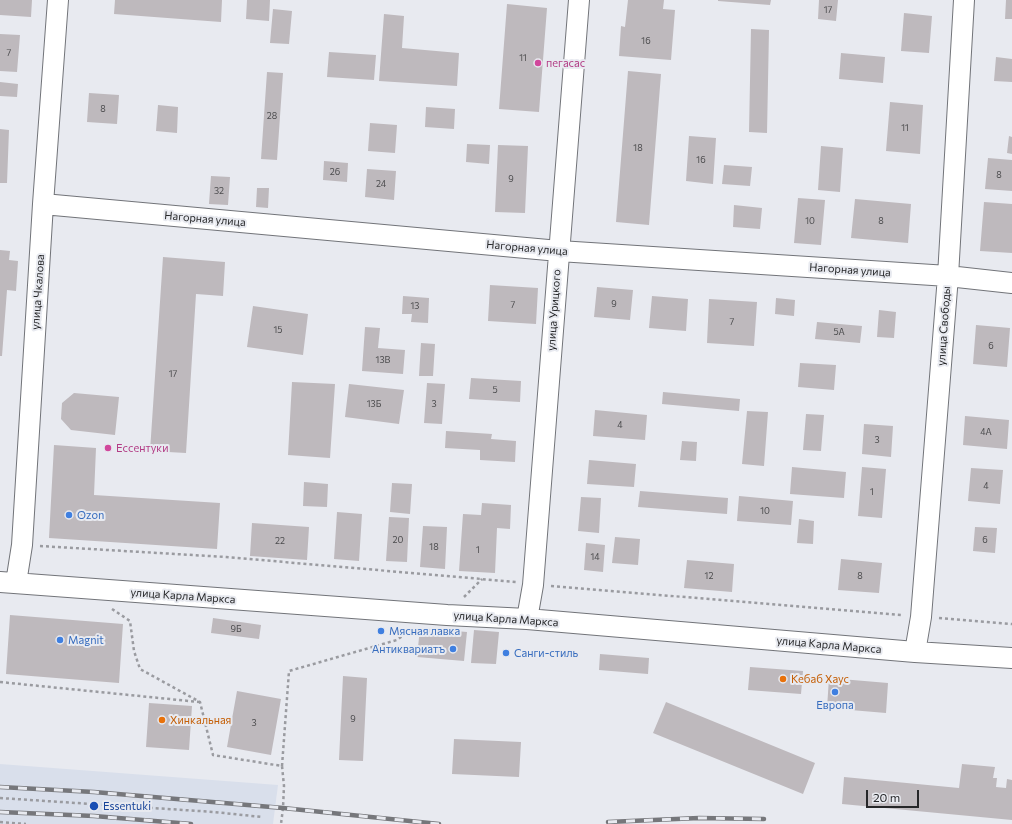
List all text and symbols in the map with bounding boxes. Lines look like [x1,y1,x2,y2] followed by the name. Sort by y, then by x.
[824,5,832,15] house number: 17
[641,36,651,46] house number: 16
[7,48,11,58] house number: 7
[519,53,527,63] house number: 11
[546,56,585,70] place label: пегасас
[533,58,543,68] marker: пегасас
[100,104,106,114] house number: 8
[267,111,277,121] house number: 28
[901,123,909,133] house number: 11
[633,143,643,153] house number: 18
[696,155,706,165] house number: 16
[330,167,340,177] house number: 26
[996,170,1002,180] house number: 8
[508,174,514,184] house number: 9
[376,179,386,189] house number: 24
[214,186,224,196] house number: 32
[164,209,246,229] street label: Нагорная улица
[805,216,815,226] house number: 10
[878,216,884,226] house number: 8
[486,238,568,258] street label: Нагорная улица
[29,254,47,330] street label: улица Чкалова
[809,261,891,279] street label: Нагорная улица
[545,269,563,351] street label: улица Урицкого
[935,286,953,366] street label: улица Свободы
[611,299,617,309] house number: 9
[511,300,515,310] house number: 7
[411,301,419,311] house number: 13
[730,317,734,327] house number: 7
[273,325,283,335] house number: 15
[833,327,845,337] house number: 5А
[988,341,994,351] house number: 6
[376,355,390,365] house number: 13В
[169,369,177,379] house number: 17
[492,385,498,395] house number: 5
[367,399,381,409] house number: 13Б
[431,399,437,409] house number: 3
[617,420,623,430] house number: 4
[980,427,992,437] house number: 4А
[874,435,880,445] house number: 3
[116,441,169,455] place label: Ессентуки
[103,443,113,453] marker: Ессентуки
[983,481,989,491] house number: 4
[870,487,874,497] house number: 1
[760,506,770,516] house number: 10
[77,508,104,522] place label: Ozon
[64,510,74,520] marker: Ozon
[393,535,403,545] house number: 20
[982,535,988,545] house number: 6
[275,536,285,546] house number: 22
[429,542,439,552] house number: 18
[476,545,480,555] house number: 1
[590,552,600,562] house number: 14
[705,571,713,581] house number: 12
[857,571,863,581] house number: 8
[130,586,236,606] street label: улица Карла Маркса
[453,609,559,629] street label: улица Карла Маркса
[230,624,242,634] house number: 9Б
[389,624,460,638] place label: Мясная лавка
[376,626,386,636] marker: Мясная лавка
[68,633,104,647] place label: Magnit
[776,634,882,656] street label: улица Карла Маркса
[55,635,65,645] marker: Magnit
[372,642,445,656] place label: Антиквариатъ
[448,644,458,654] marker: Антиквариатъ
[514,646,578,660] place label: Санги-стиль
[501,648,511,658] marker: Санги-стиль
[791,672,849,686] place label: Кебаб Хаус
[778,674,788,684] marker: Кебаб Хаус
[830,687,840,697] marker: Европа
[816,698,854,712] place label: Европа
[170,713,231,727] place label: Хинкальная
[350,714,356,724] house number: 9
[157,715,167,725] marker: Хинкальная
[251,718,257,728] house number: 3
[868,782,921,808] scale bar
[873,790,900,804] text: 20 m
[103,799,151,813] place label: Essentuki
[88,800,100,812] marker: Essentuki

